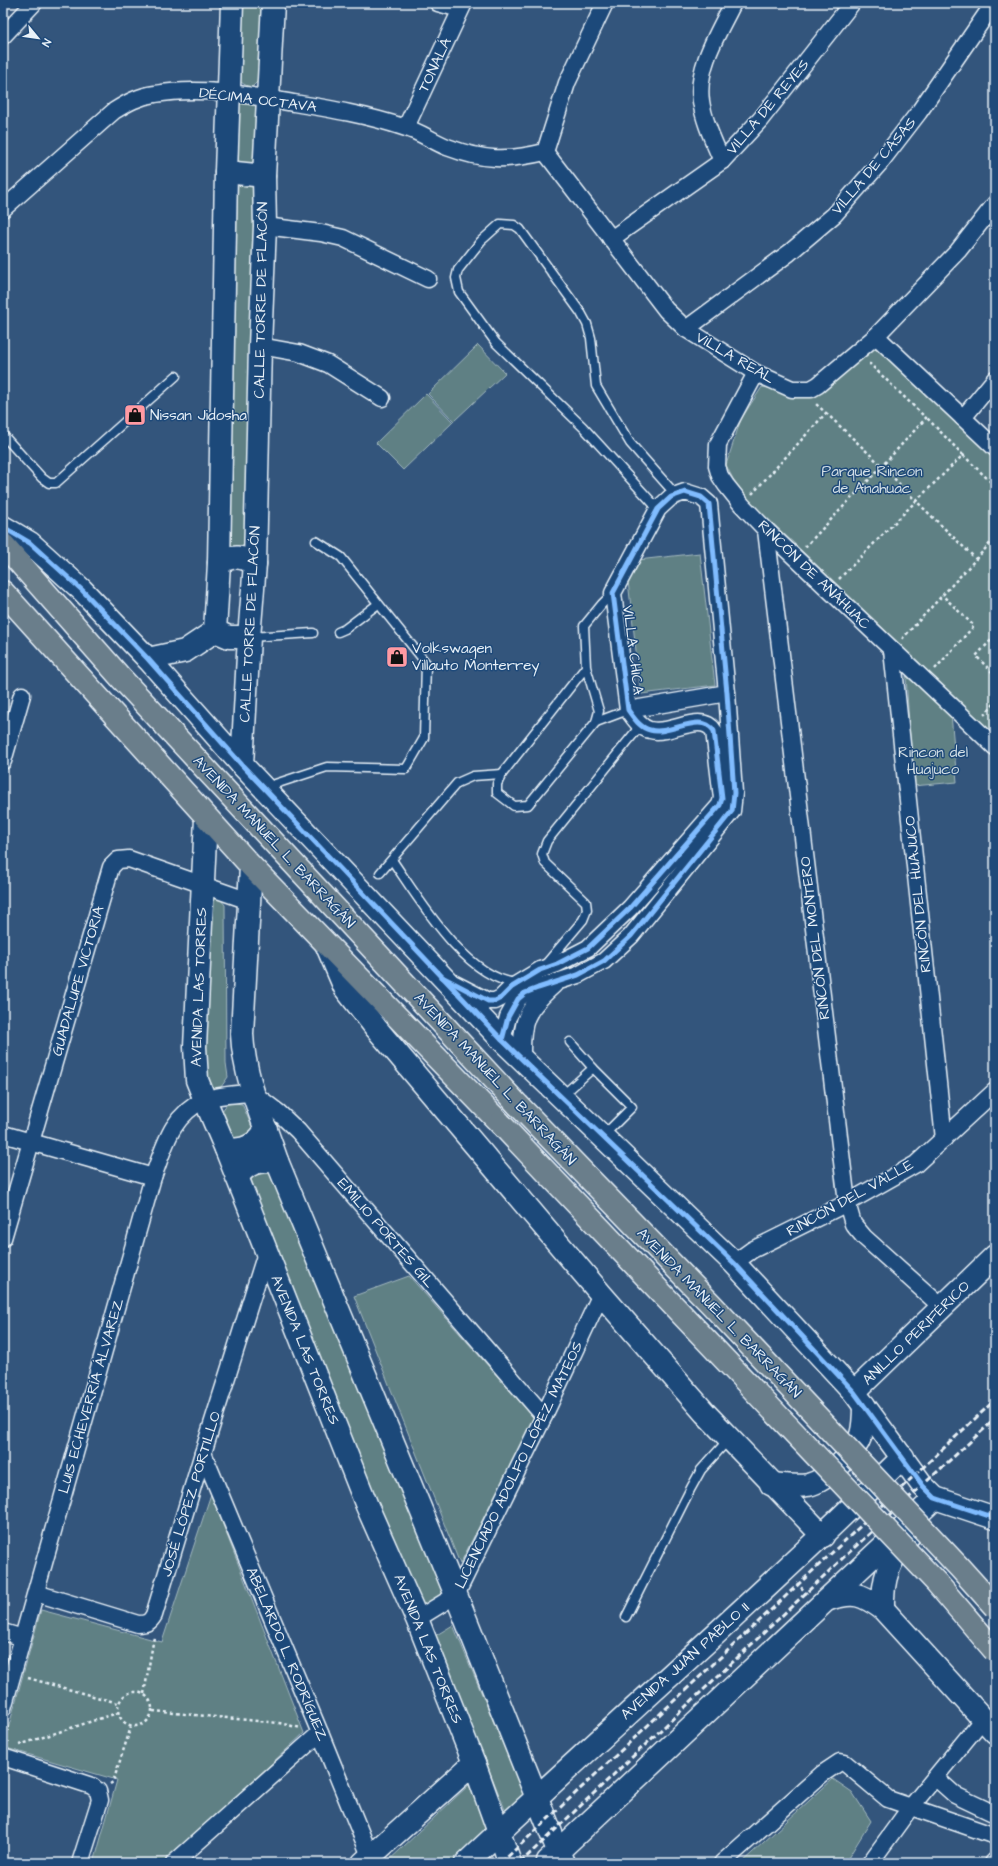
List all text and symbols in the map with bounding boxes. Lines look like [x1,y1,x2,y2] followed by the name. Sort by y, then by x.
[18,18,58,58] north arrow
[413,34,457,96] street label: TONALÁ
[38,36,55,49] text: N
[722,54,814,159] street label: VILLA DE REYES
[198,82,318,118] street label: DÉCIMA OCTAVA
[827,112,921,219] street label: VILLA DE CASAS
[249,202,273,398] street label: CALLE TORRE DE FLACÓN
[692,327,779,389] street label: VILLA REAL
[122,402,148,428] shop icon: Nissan Jidosha
[150,405,247,426] place label: Nissan Jidosha
[822,461,923,499] park label: Parque Rincon de Anahuac
[753,516,875,635] street label: RINCÓN DE ANÁHUAC
[234,525,266,723] street label: CALLE TORRE DE FLACÓN
[617,604,649,696] street label: VILLA CHICA
[412,638,540,677] place label: Volkswagen Villauto Monterrey
[384,644,410,670] shop icon: Volkswagen Villauto Monterrey
[898,742,968,780] park label: Rincon del Huajuco
[188,751,360,933] street label: AVENIDA MANUEL L. BARRAGÁN
[899,815,937,973] street label: RINCÓN DEL HUAJUCO
[795,855,835,1021] street label: RINCÓN DEL MONTERO
[47,903,110,1059] street label: GUADALUPE VICTORIA
[186,906,212,1067] street label: AVENIDA LAS TORRES
[409,988,581,1170] street label: AVENIDA MANUEL L. BARRAGÁN
[783,1154,917,1242] street label: RINCÓN DEL VALLE
[332,1173,440,1293] street label: EMILIO PORTES GIL
[632,1223,806,1403] street label: AVENIDA MANUEL L. BARRAGÁN
[265,1272,345,1428] street label: AVENIDA LAS TORRES
[857,1276,975,1390] street label: ANILLO PERIFÉRICO
[53,1296,129,1496] street label: LUIS ECHEVERRÍA ÁLVAREZ
[450,1338,588,1592] street label: LICENCIADO ADOLFO LÓPEZ MATEOS
[156,1409,226,1579] street label: JOSÉ LÓPEZ PORTILLO
[241,1564,333,1744] street label: ABELARDO L. RODRÍGUEZ
[388,1571,468,1727] street label: AVENIDA LAS TORRES
[616,1597,754,1725] street label: AVENIDA JUAN PABLO II

